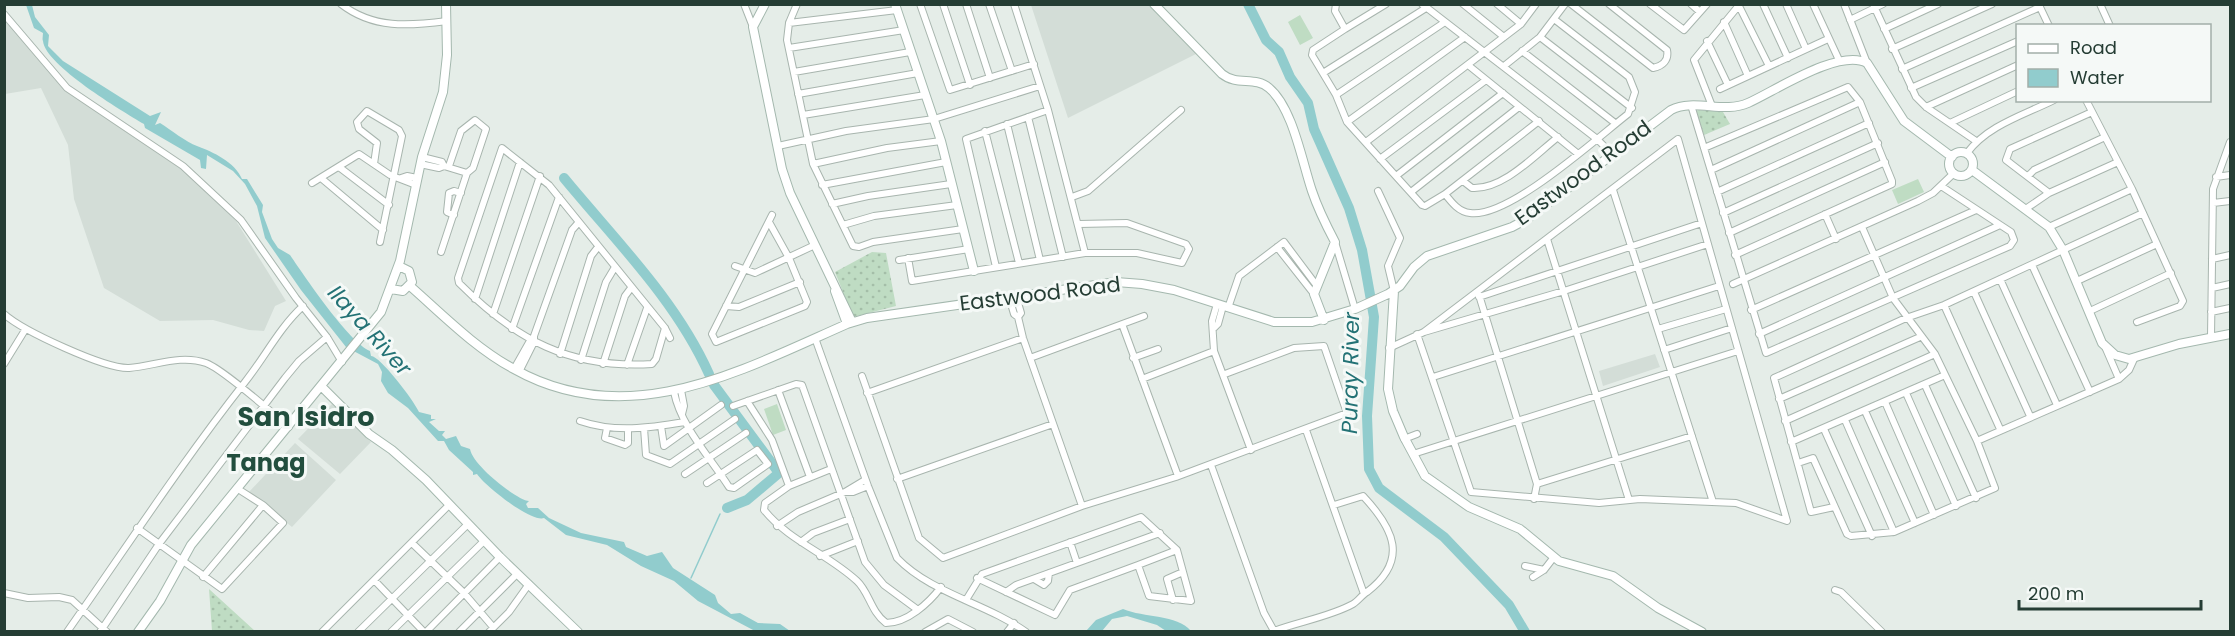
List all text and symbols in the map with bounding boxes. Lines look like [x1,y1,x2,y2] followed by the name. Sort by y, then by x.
[2016,24,2211,102] legend
[2070,35,2117,60] text: Road
[2070,65,2124,90] text: Water
[1509,113,1657,232] street label: Eastwood Road
[958,269,1122,318] street label: Eastwood Road
[320,278,419,383] water label: Ilaya River
[1334,311,1367,434] water label: Puray River
[238,398,374,435] district label: San Isidro
[226,446,306,479] district label: Tanag
[2019,573,2200,611] scale bar
[2028,581,2084,606] text: 200 m

